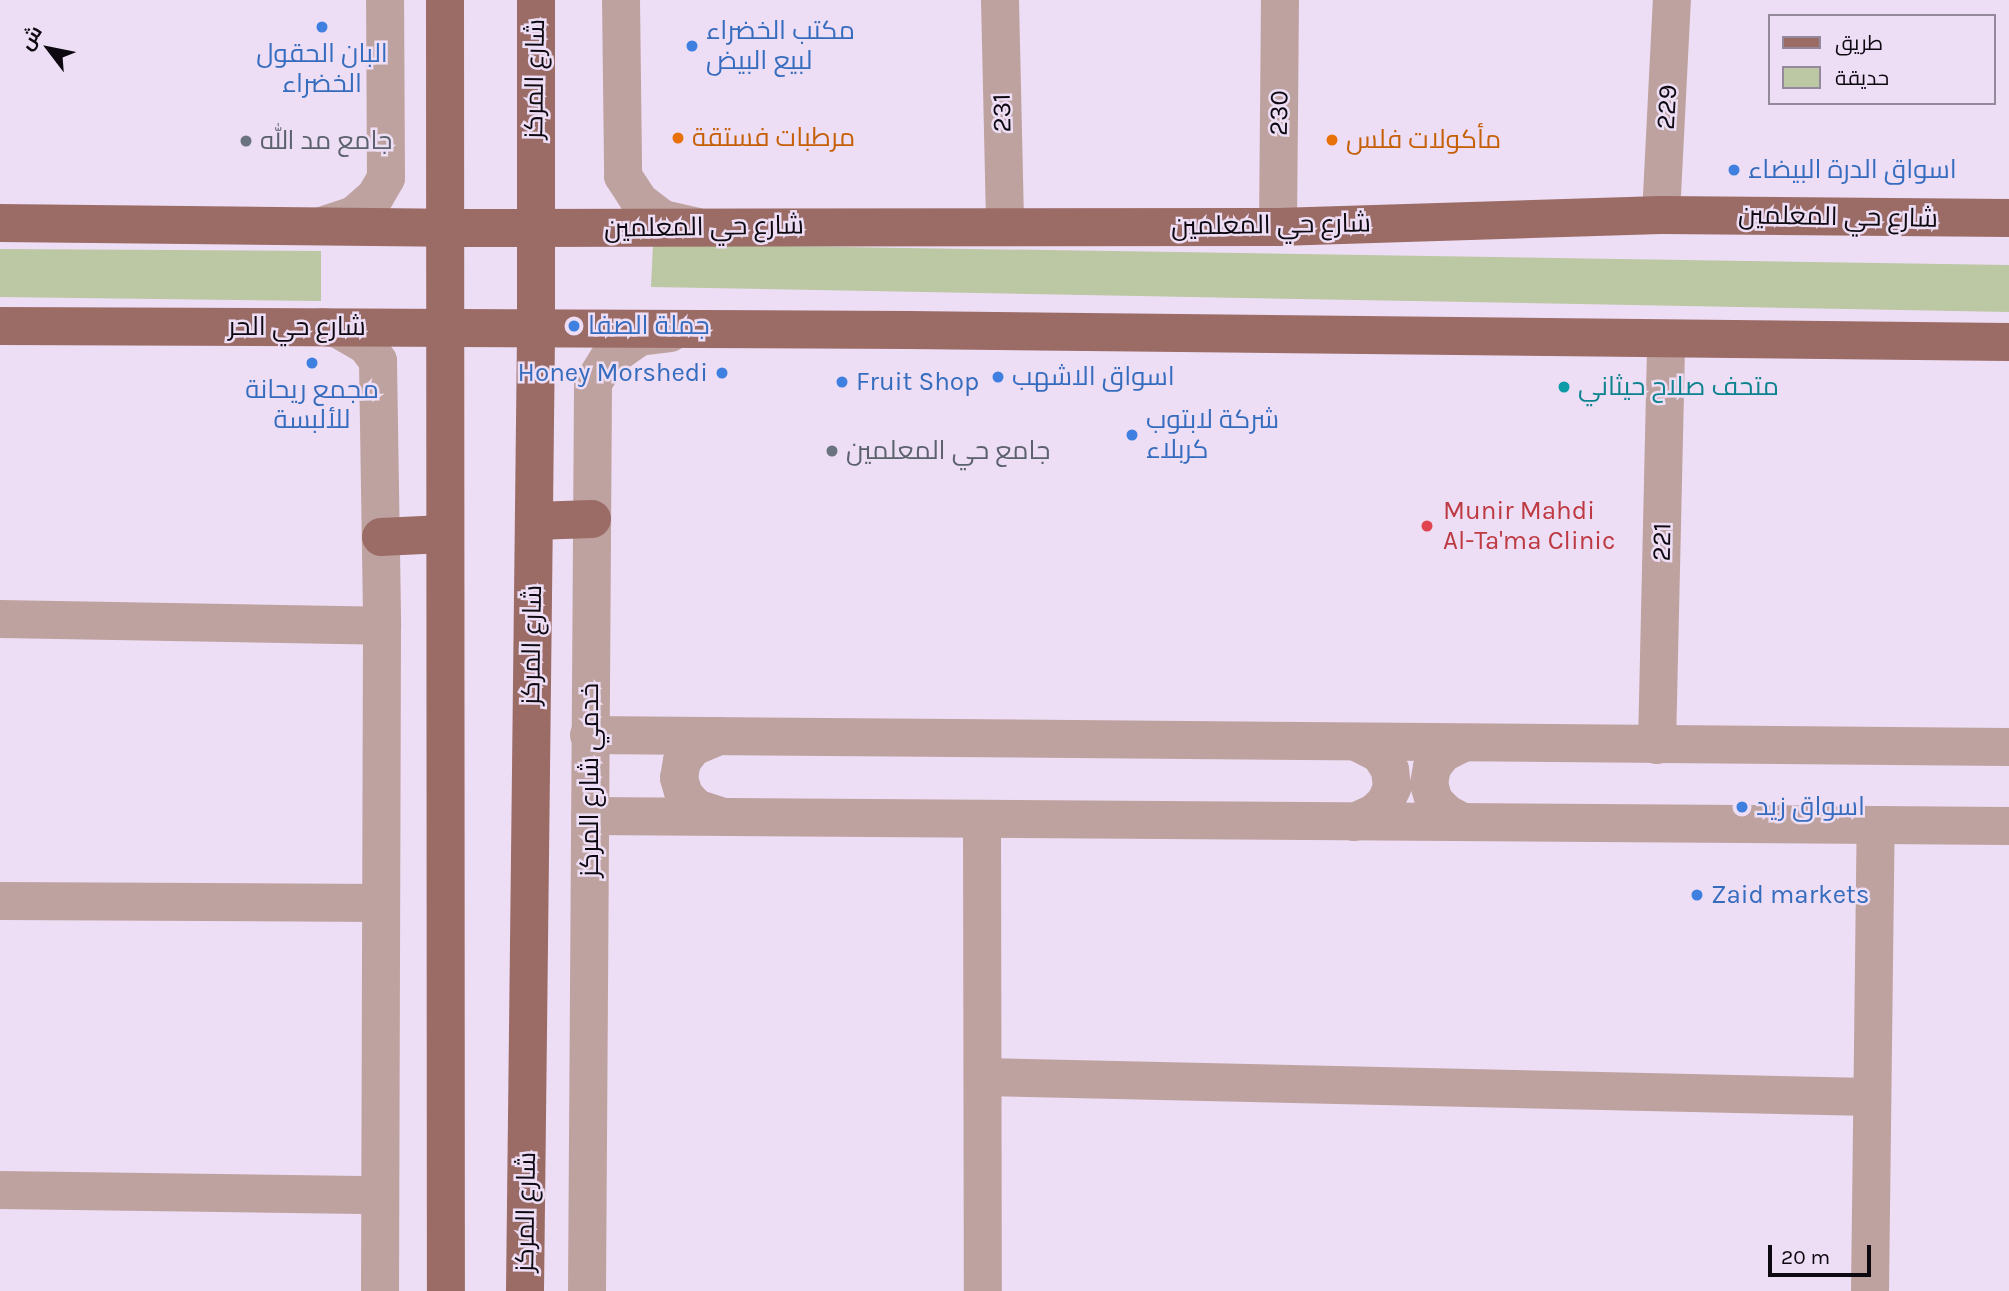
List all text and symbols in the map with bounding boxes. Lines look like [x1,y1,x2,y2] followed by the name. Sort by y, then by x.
[14,14,84,84] north arrow
[1768,14,1995,105] legend
[706,15,855,76] place label: مكتب الخضراء لبيع البيض
[314,19,330,35] marker: البان الحقول الخضراء
[518,19,552,139] street label: شارع المركز
[15,22,47,54] text: ش
[1835,31,1883,55] text: طريق
[256,38,388,100] place label: البان الحقول الخضراء
[684,38,700,54] marker: مكتب الخضراء لبيع البيض
[1835,66,1889,90] text: حديقة
[1650,84,1684,130] street label: 229
[1263,90,1295,136] street label: 230
[986,93,1018,133] street label: 231
[692,122,855,154] place label: مرطبات فستقة
[1346,124,1501,156] place label: مأكولات فلس
[260,125,393,157] place label: جامع مد الله
[670,130,686,146] marker: مرطبات فستقة
[1324,132,1340,148] marker: مأكولات فلس
[238,133,254,149] marker: جامع مد الله
[1748,154,1957,186] place label: اسواق الدرة البيضاء
[1726,162,1742,178] marker: اسواق الدرة البيضاء
[1738,200,1938,234] street label: شارع حي المعلمين
[1171,208,1371,242] street label: شارع حي المعلمين
[604,210,804,244] street label: شارع حي المعلمين
[588,310,710,342] place label: جملة الصفا
[228,311,366,343] street label: شارع حي الحر
[566,318,582,334] marker: جملة الصفا
[304,355,320,371] marker: مجمع ريحانة للألبسة
[518,357,708,389] place label: Honey Morshedi
[1012,361,1175,393] place label: اسواق الاشهب
[714,365,730,381] marker: Honey Morshedi
[856,366,979,398] place label: Fruit Shop
[990,369,1006,385] marker: اسواق الاشهب
[1578,371,1779,403] place label: متحف صلاح حيثاني
[245,374,379,436] place label: مجمع ريحانة للألبسة
[834,374,850,390] marker: Fruit Shop
[1556,379,1572,395] marker: متحف صلاح حيثاني
[1146,404,1279,466] place label: شركة لابتوب كربلاء
[1124,427,1140,443] marker: شركة لابتوب كربلاء
[846,435,1051,467] place label: جامع حي المعلمين
[824,443,840,459] marker: جامع حي المعلمين
[1443,495,1615,556] place label: Munir Mahdi Al-Ta'ma Clinic
[1417,516,1437,536] marker: Munir Mahdi Al-Ta'ma Clinic
[1646,522,1678,562] street label: 221
[515,585,549,705] street label: شارع المركز
[574,683,606,877] street label: خدمي شارع المركز
[1756,791,1865,823] place label: اسواق زيد
[1734,799,1750,815] marker: اسواق زيد
[1711,879,1869,911] place label: Zaid markets
[1689,887,1705,903] marker: Zaid markets
[509,1152,543,1272] street label: شارع المركز
[1771,1232,1874,1276] scale bar
[1781,1245,1830,1269] text: 20 m

